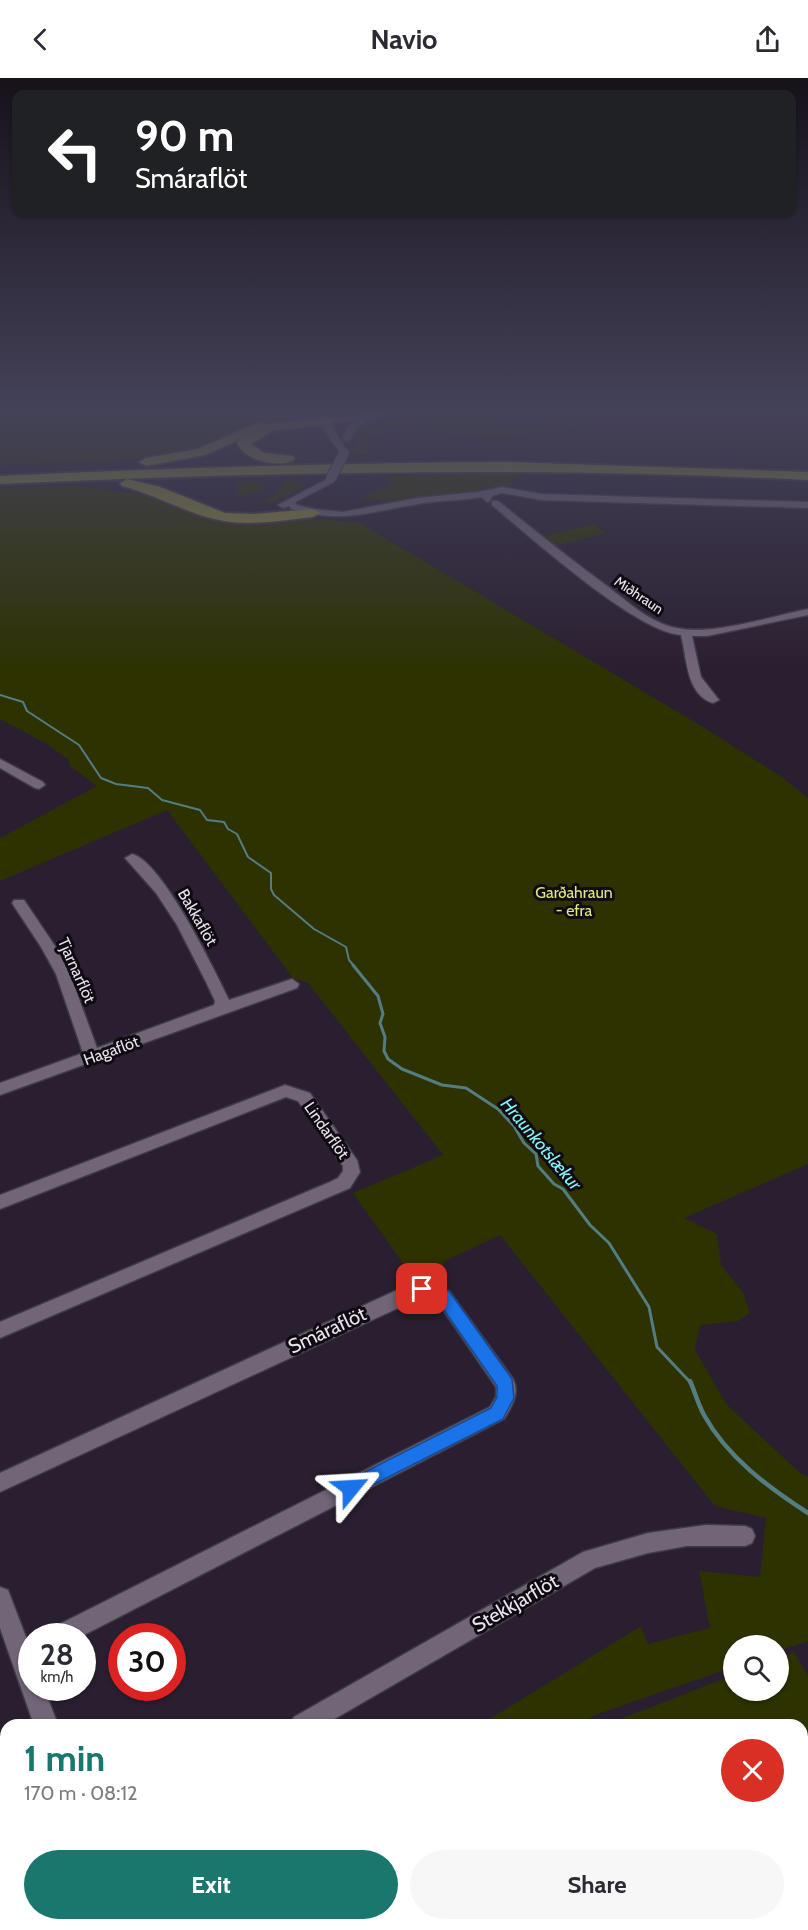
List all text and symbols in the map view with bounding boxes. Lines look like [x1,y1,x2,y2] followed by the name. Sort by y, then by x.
[24,23,57,56] icon: back
[370,23,438,56] text: Navio
[751,23,784,56] icon: share
[135,110,234,162] text: 90 m
[36,114,114,192] icon: left
[135,162,247,195] text: Smáraflöt
[611,572,667,618] street label: Miðhraun
[535,883,613,920] park label: Garðahraun - efra
[174,886,222,949] street label: Bakkaflöt
[54,935,100,1006] street label: Tjarnarflöt
[81,1032,142,1069] street label: Hagaflöt
[496,1093,587,1196] water label: Hraunkotslækur
[300,1098,353,1163] street label: Lindarflöt
[396,1263,447,1314] pin
[405,1272,438,1305] icon: arrive
[284,1301,370,1358] street label: Smáraflöt
[319,1456,383,1520] position arrow
[468,1569,562,1637] street label: Stekkjarflöt
[108,1623,186,1701] speed limit sign: 30
[723,1635,789,1701] map controls
[723,1635,789,1701] button: search
[40,1636,74,1673] text: 28
[41,1668,73,1686] text: km/h
[24,1736,105,1780] text: 1 min
[721,1739,784,1802] button: close
[24,1781,137,1805] text: 170 m · 08:12
[24,1850,398,1919] button: Exit
[410,1850,784,1919] button: Share

